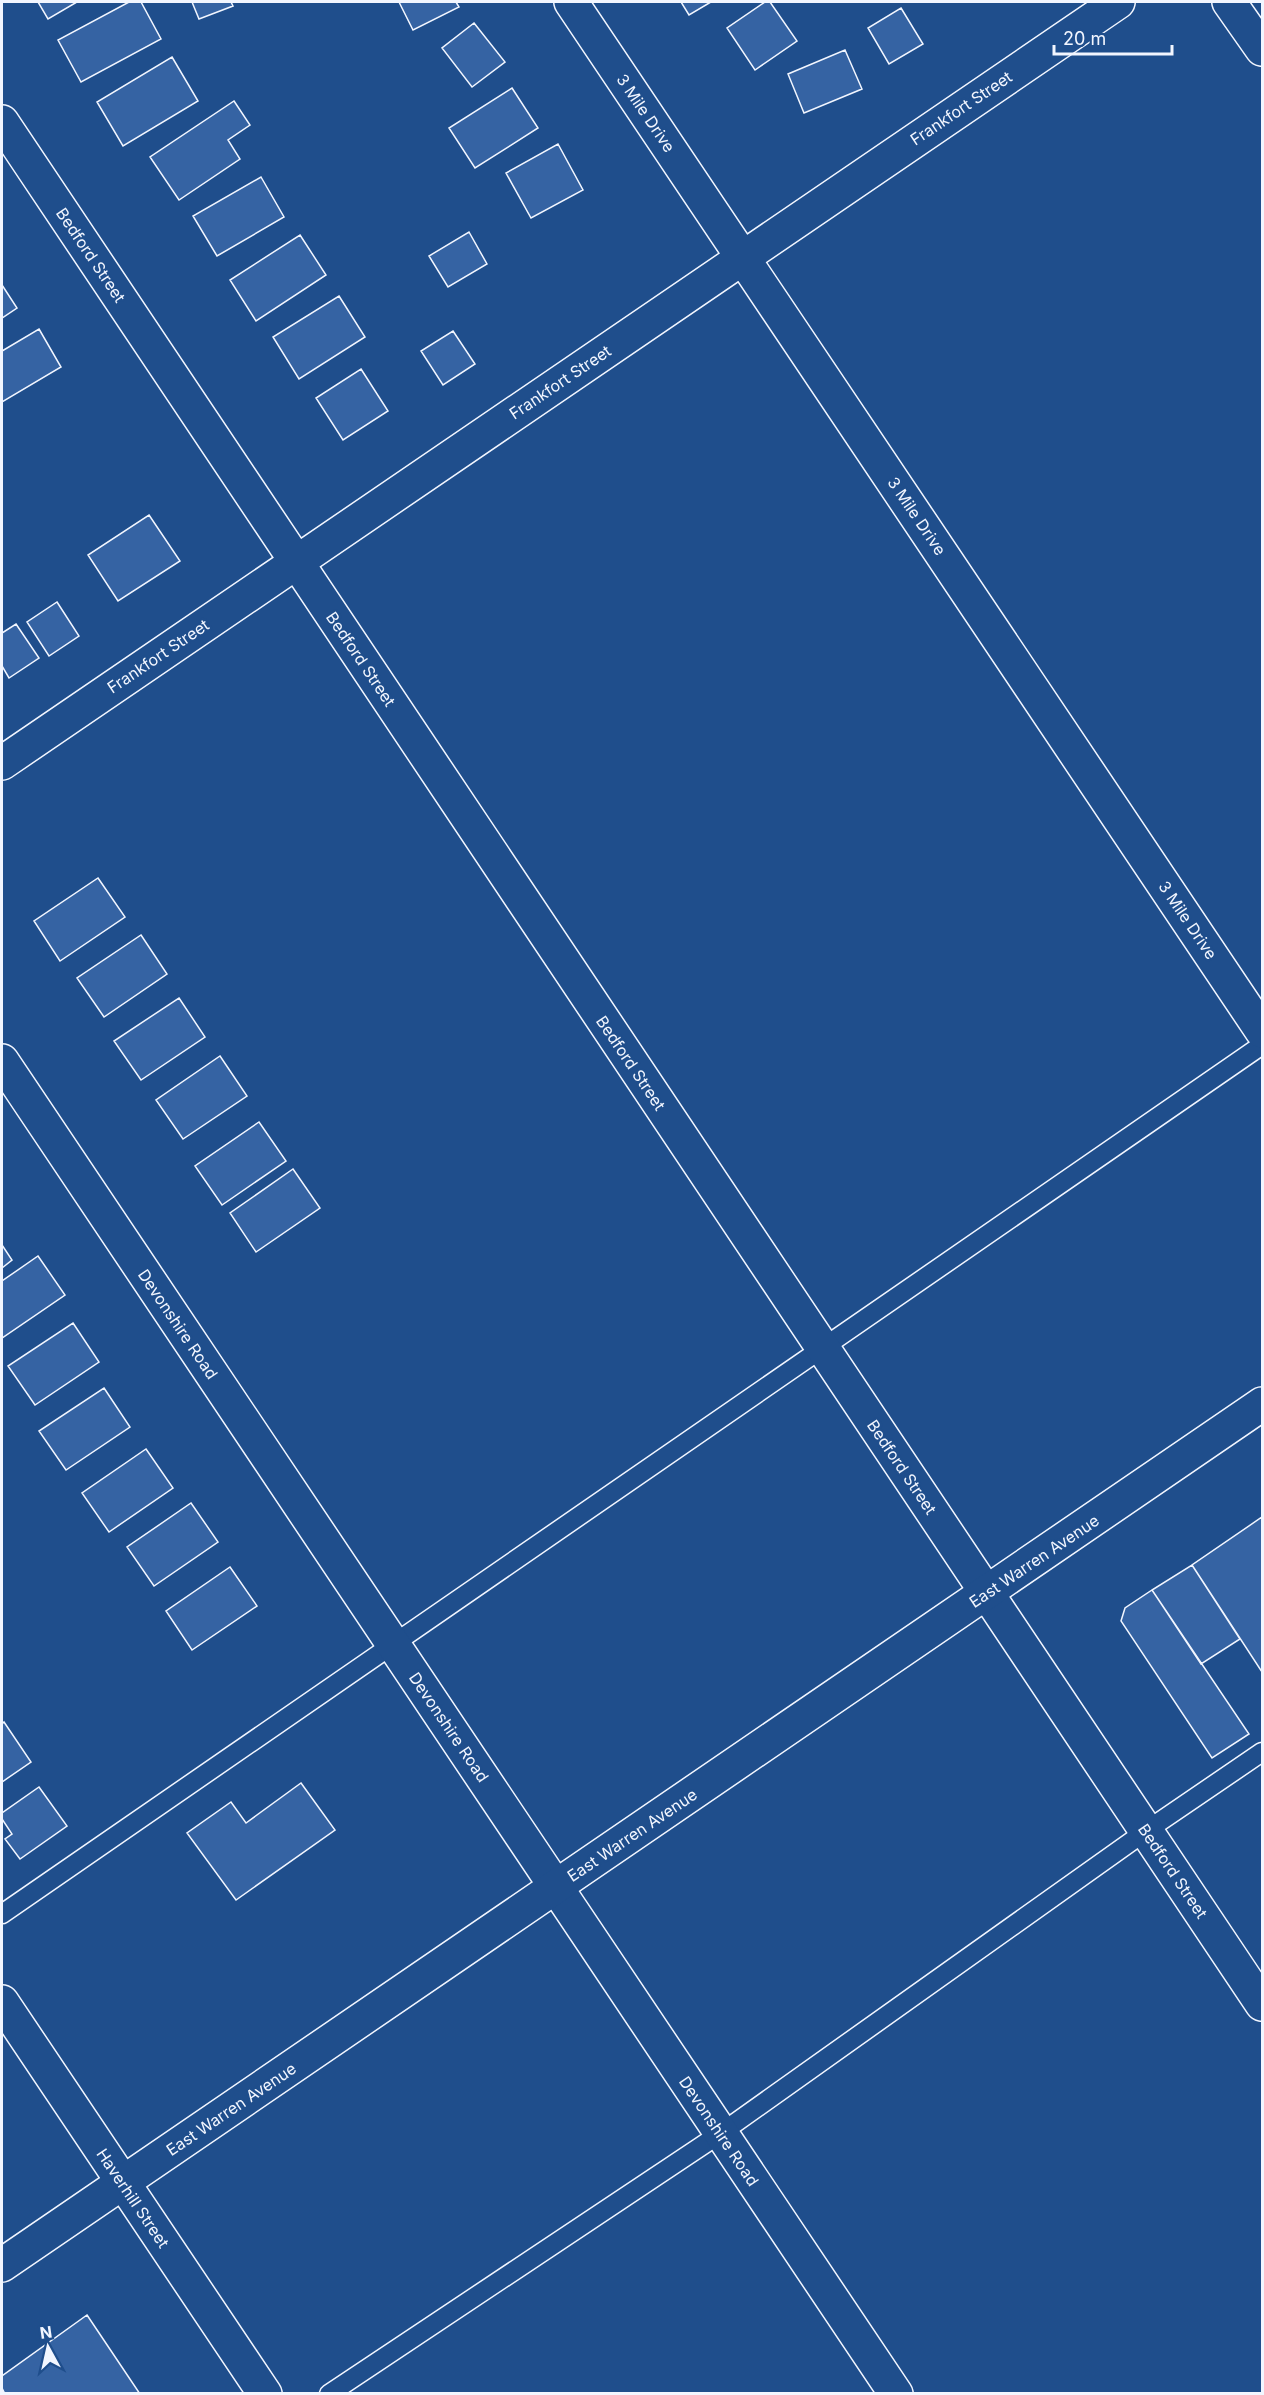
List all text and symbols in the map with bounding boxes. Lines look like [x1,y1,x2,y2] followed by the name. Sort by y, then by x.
[1054,18,1172,56] scale bar
[1063,28,1106,49] text: 20 m
[906,67,1016,149] street label: Frankfort Street
[613,70,679,156] street label: 3 Mile Drive
[52,204,130,306] street label: Bedford Street
[505,341,615,423] street label: Frankfort Street
[884,473,950,559] street label: 3 Mile Drive
[322,608,400,710] street label: Bedford Street
[103,615,213,697] street label: Frankfort Street
[1155,877,1221,963] street label: 3 Mile Drive
[592,1012,670,1114] street label: Bedford Street
[134,1265,222,1383] street label: Devonshire Road
[863,1416,941,1518] street label: Bedford Street
[965,1510,1103,1612] street label: East Warren Avenue
[405,1668,493,1786] street label: Devonshire Road
[563,1784,701,1886] street label: East Warren Avenue
[1134,1820,1212,1922] street label: Bedford Street
[162,2058,300,2160] street label: East Warren Avenue
[675,2072,763,2190] street label: Devonshire Road
[92,2144,174,2252] street label: Haverhill Street
[18,2317,78,2377] north arrow
[38,2321,53,2343] text: N

